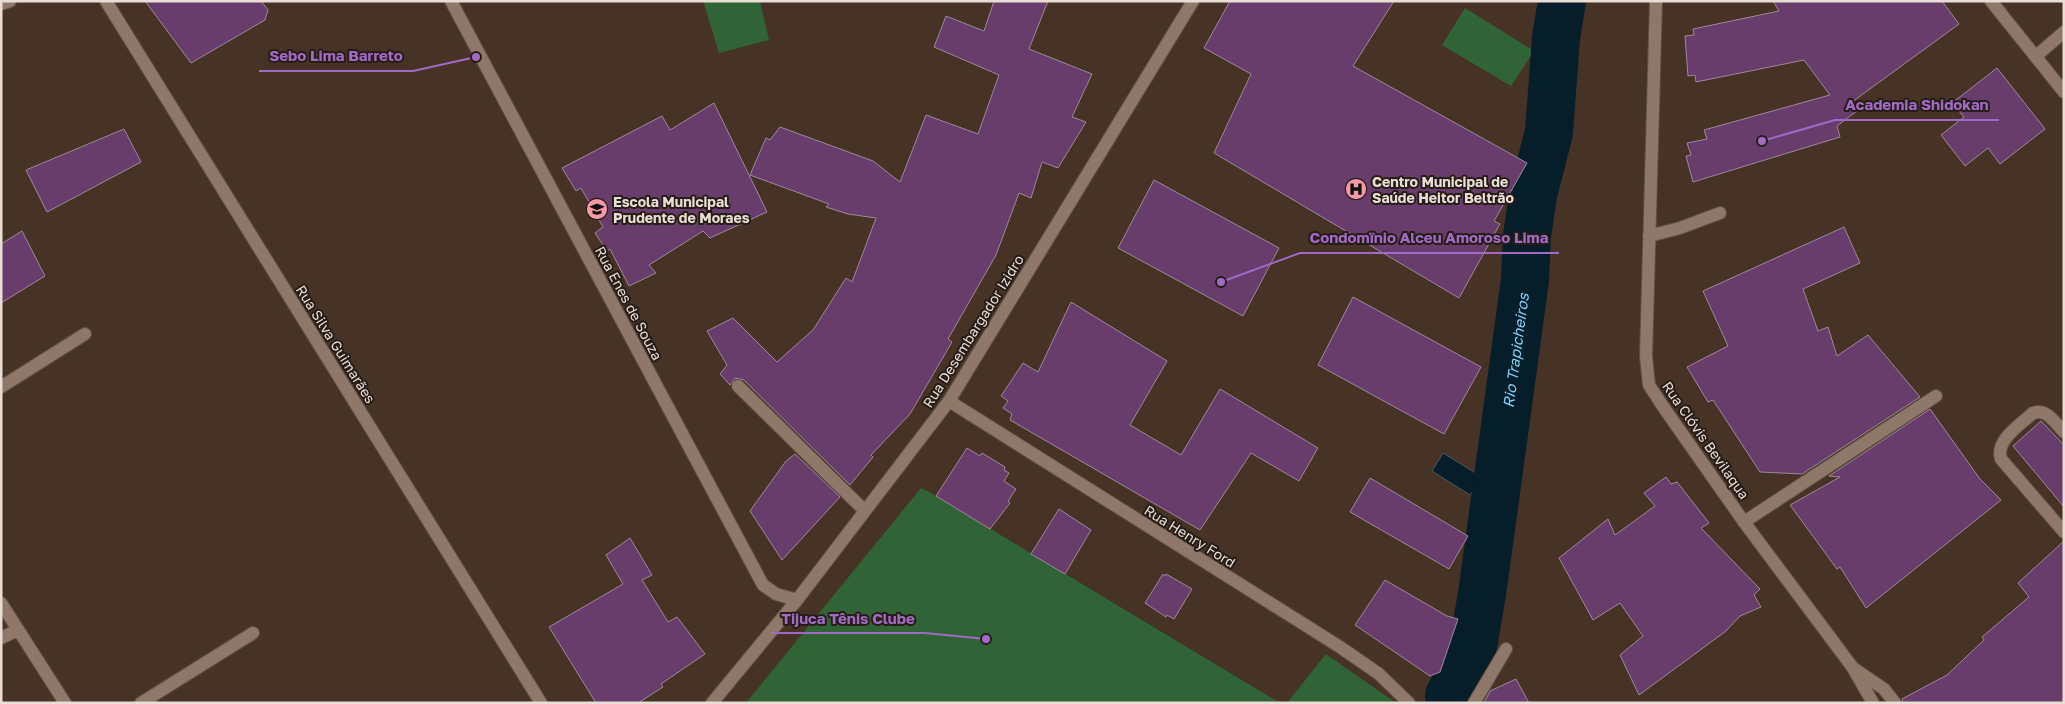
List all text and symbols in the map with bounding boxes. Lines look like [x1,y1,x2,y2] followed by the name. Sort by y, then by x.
[259,41,413,71] callout: Sebo Lima Barreto
[269,46,403,64] text: Sebo Lima Barreto
[1835,90,1999,120] callout: Academia Shidokan
[1845,95,1989,113] text: Academia Shidokan
[1372,173,1514,206] place label: Centro Municipal de Saúde Heitor Beltrão
[1344,177,1368,201] hospital icon: Centro Municipal de Saúde Heitor Beltrão
[613,193,750,226] place label: Escola Municipal Prudente de Moraes
[585,197,609,221] school or university icon: Escola Municipal Prudente de Moraes
[1300,223,1559,253] callout: Condomïnio Alceu Amoroso Lima
[1310,228,1549,246] text: Condomïnio Alceu Amoroso Lima
[592,243,666,363] street label: Rua Enes de Souza
[919,251,1027,411] street label: Rua Desembargador Izidro
[293,282,379,406] street label: Rua Silva Guimarães
[1499,291,1532,409] water label: Rio Trapicheiros
[1659,378,1753,502] street label: Rua Clóvis Bevilaqua
[1141,501,1239,571] street label: Rua Henry Ford
[771,603,925,633] callout: Tijuca Tênis Clube
[781,609,915,627] text: Tijuca Tênis Clube

